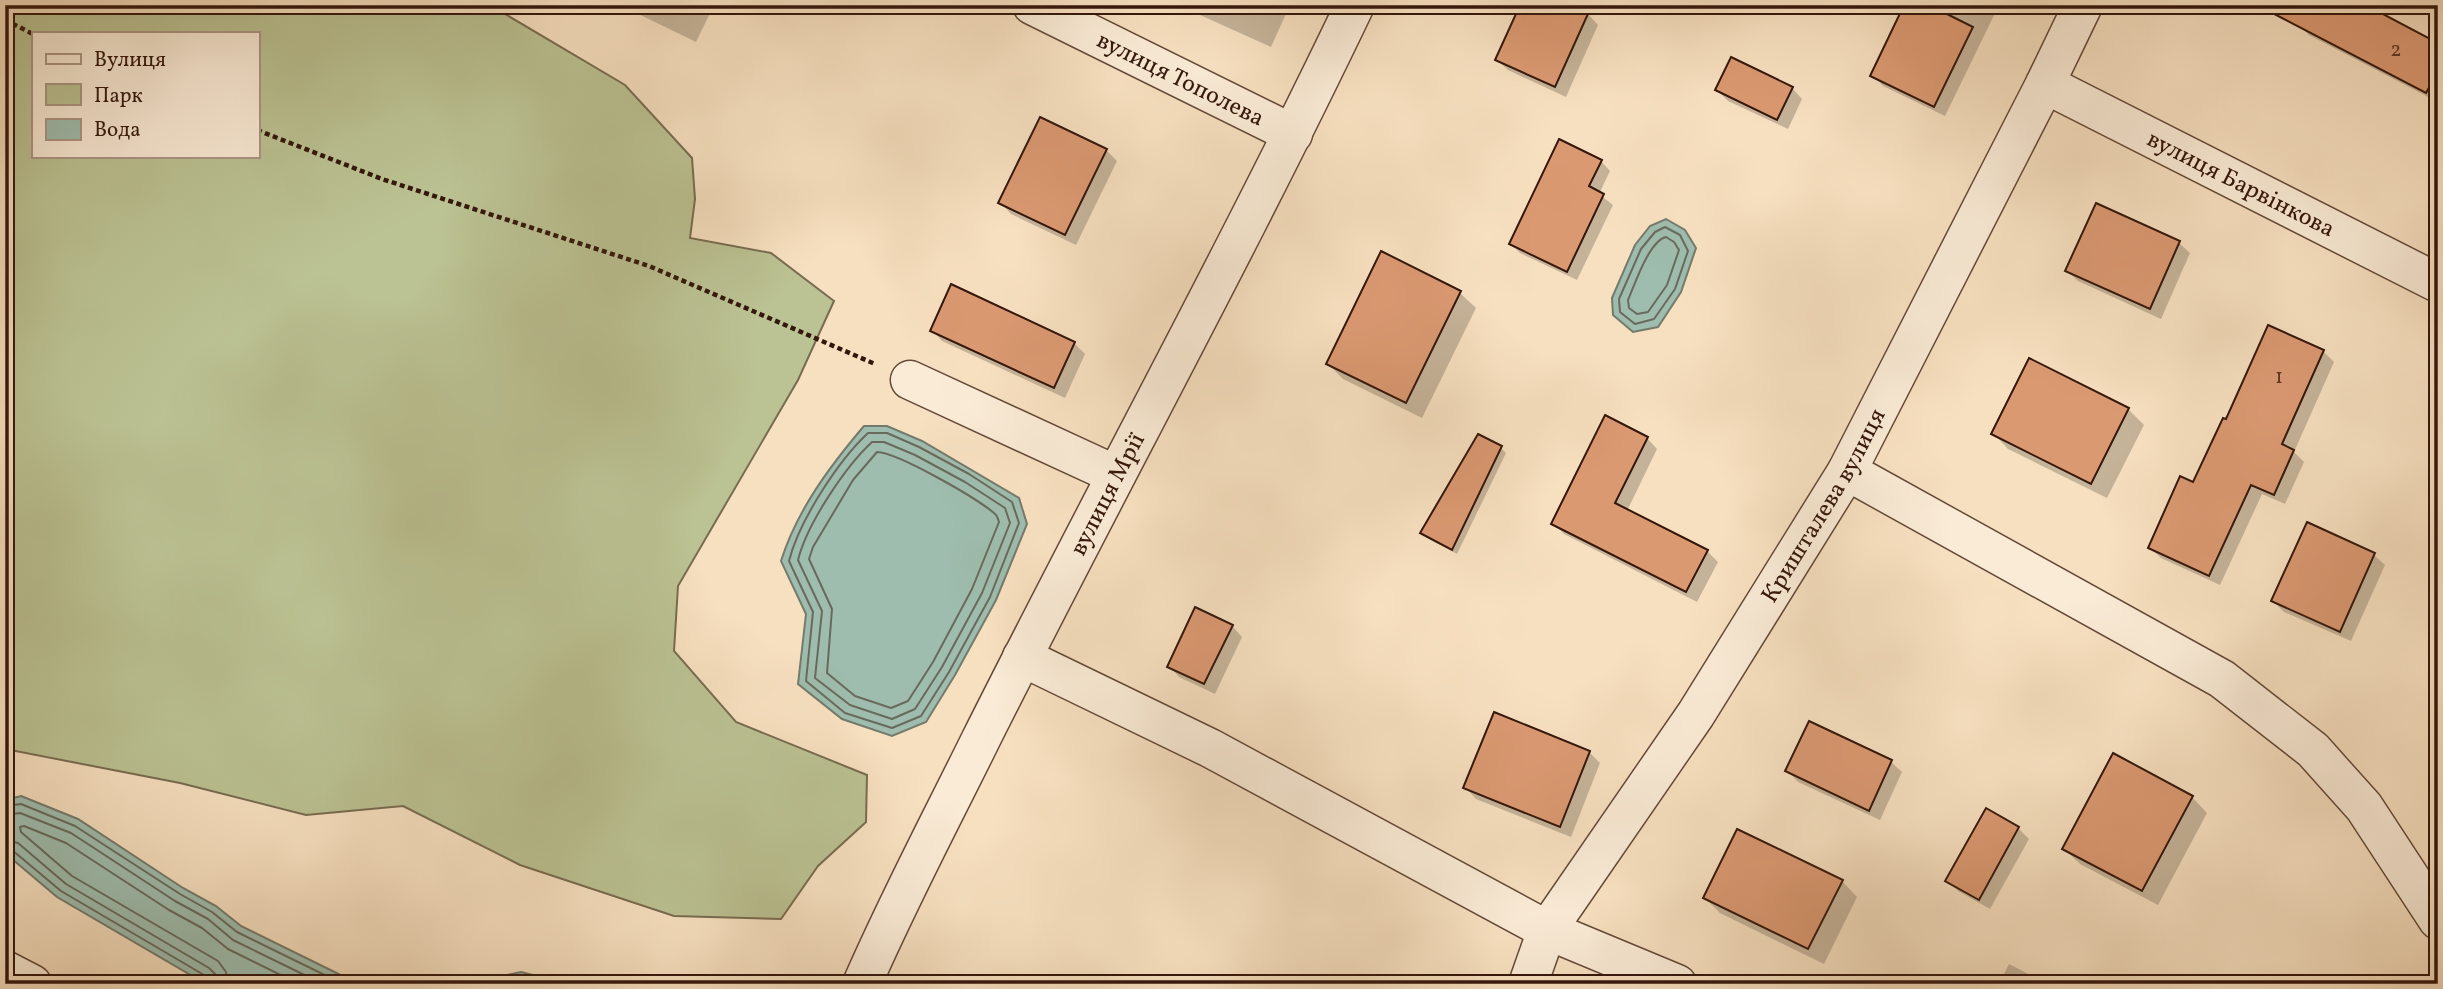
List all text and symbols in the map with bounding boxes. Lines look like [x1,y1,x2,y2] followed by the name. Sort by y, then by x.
[1090,25,1270,136] street label: вулиця Тополева
[32,32,259,158] legend
[2390,36,2402,65] house number: 2
[94,46,166,75] text: Вулиця
[94,82,143,111] text: Парк
[94,116,141,145] text: Вода
[2141,123,2340,247] street label: вулиця Барвінкова
[2275,363,2283,392] house number: 1
[1754,403,1895,610] street label: Кришталева вулиця
[1063,427,1155,562] street label: вулиця Мрії

